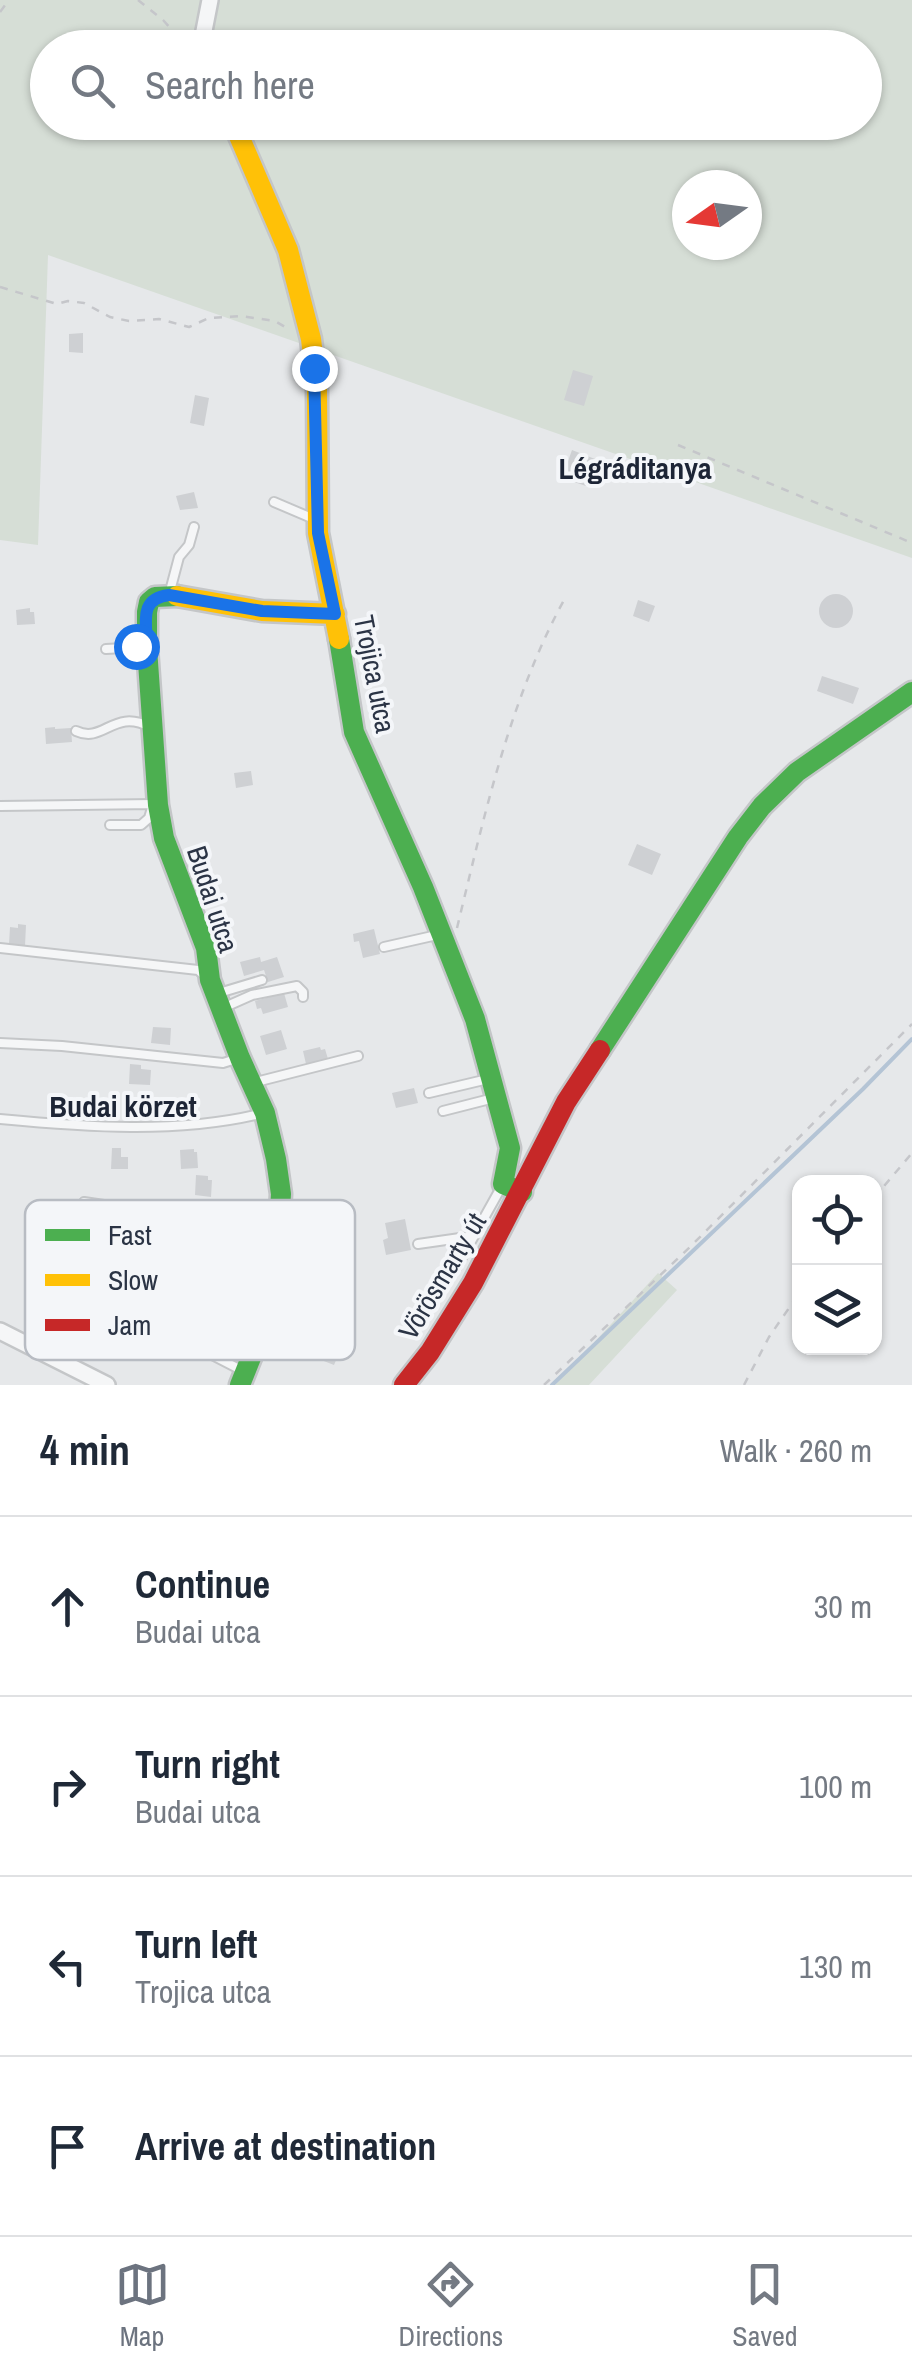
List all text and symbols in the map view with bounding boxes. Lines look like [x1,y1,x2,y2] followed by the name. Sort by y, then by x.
[30,30,882,140] search box
[65,58,120,113] icon: search
[145,60,315,111] text: Search here
[672,170,762,260] north arrow
[292,346,338,392] route end
[558,448,712,488] district label: Légráditanya
[345,612,405,736] street label: Trojica utca
[114,624,160,670] route start
[178,841,248,957] street label: Budai utca
[49,1086,197,1126] district label: Budai körzet
[792,1175,882,1355] map controls
[792,1175,882,1265] button: locate
[25,1200,355,1360] legend
[389,1206,495,1346] street label: Vörösmarty út
[108,1216,152,1254] text: Fast
[108,1261,158,1299] text: Slow
[792,1265,882,1355] button: layers
[108,1306,151,1344] text: Jam
[40,1422,130,1478] text: 4 min
[720,1429,872,1472] text: Walk · 260 m
[135,1559,270,1610] text: Continue
[40,1579,95,1634] icon: ahead
[814,1585,872,1628] text: 30 m
[135,1610,260,1653] text: Budai utca
[135,1739,280,1790] text: Turn right
[40,1759,95,1814] icon: right
[799,1765,872,1808] text: 100 m
[135,1790,260,1833] text: Budai utca
[135,1919,257,1970] text: Turn left
[40,1939,95,1994] icon: left
[799,1945,872,1988] text: 130 m
[135,1970,271,2013] text: Trojica utca
[40,2119,95,2174] icon: arrive
[135,2121,436,2172] text: Arrive at destination
[115,2257,170,2355] tab: Map
[399,2257,503,2355] tab: Directions
[732,2257,797,2355] tab: Saved

